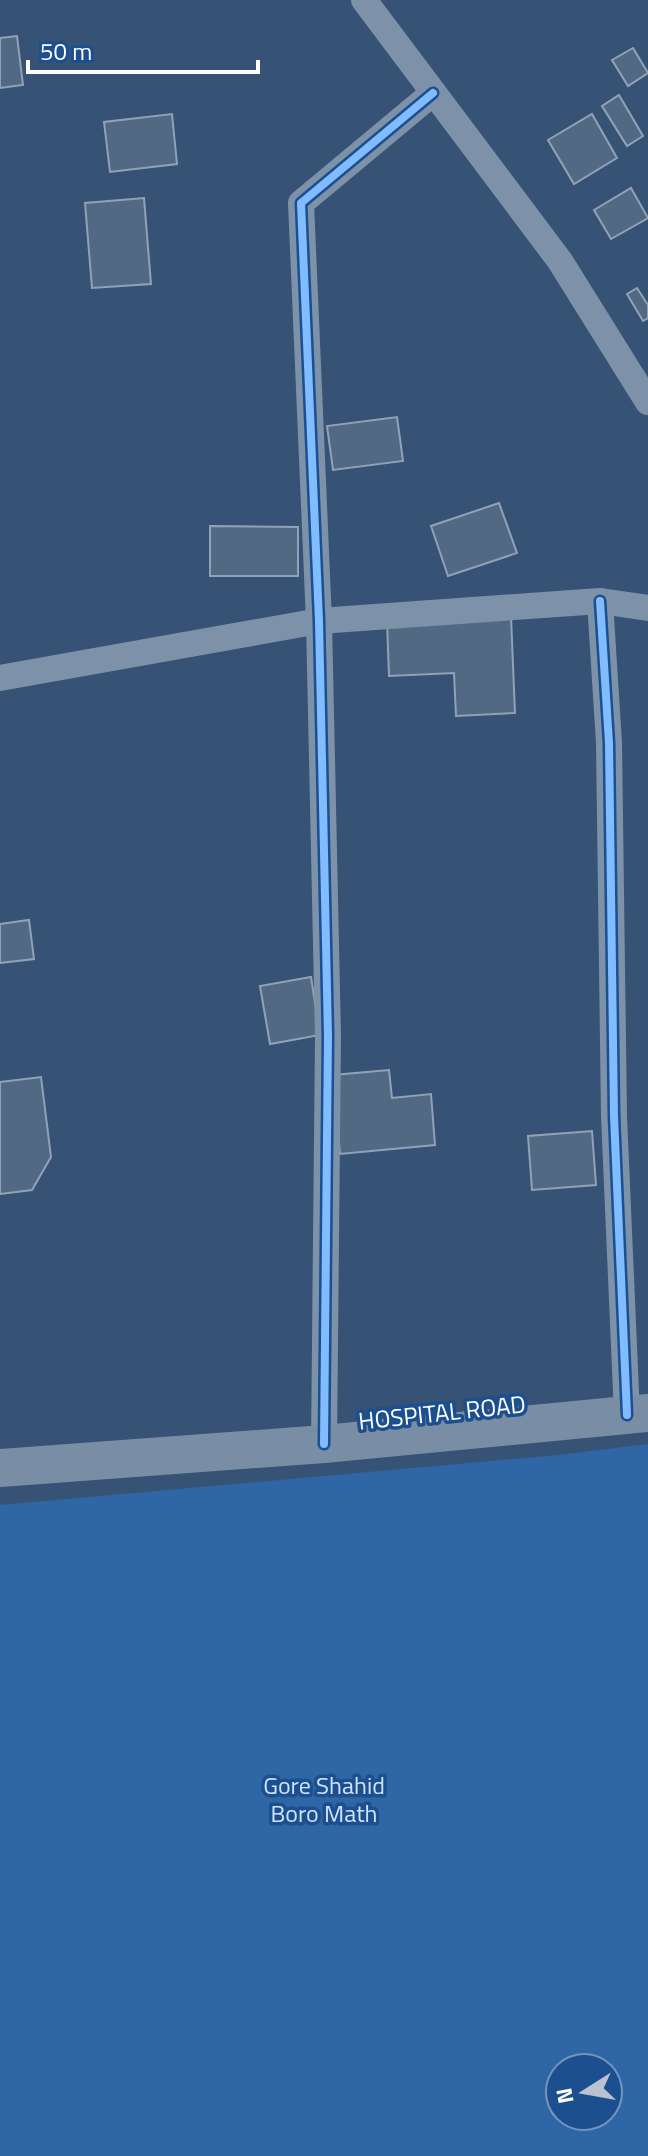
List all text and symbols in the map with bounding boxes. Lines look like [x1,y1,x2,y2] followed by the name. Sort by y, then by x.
[28,24,258,74] scale bar
[40,33,92,69] text: 50 m
[357,1385,527,1439] street label: HOSPITAL ROAD
[263,1767,385,1831] park label: Gore Shahid Boro Math
[544,2052,624,2132] north arrow
[546,2085,583,2107] text: N

